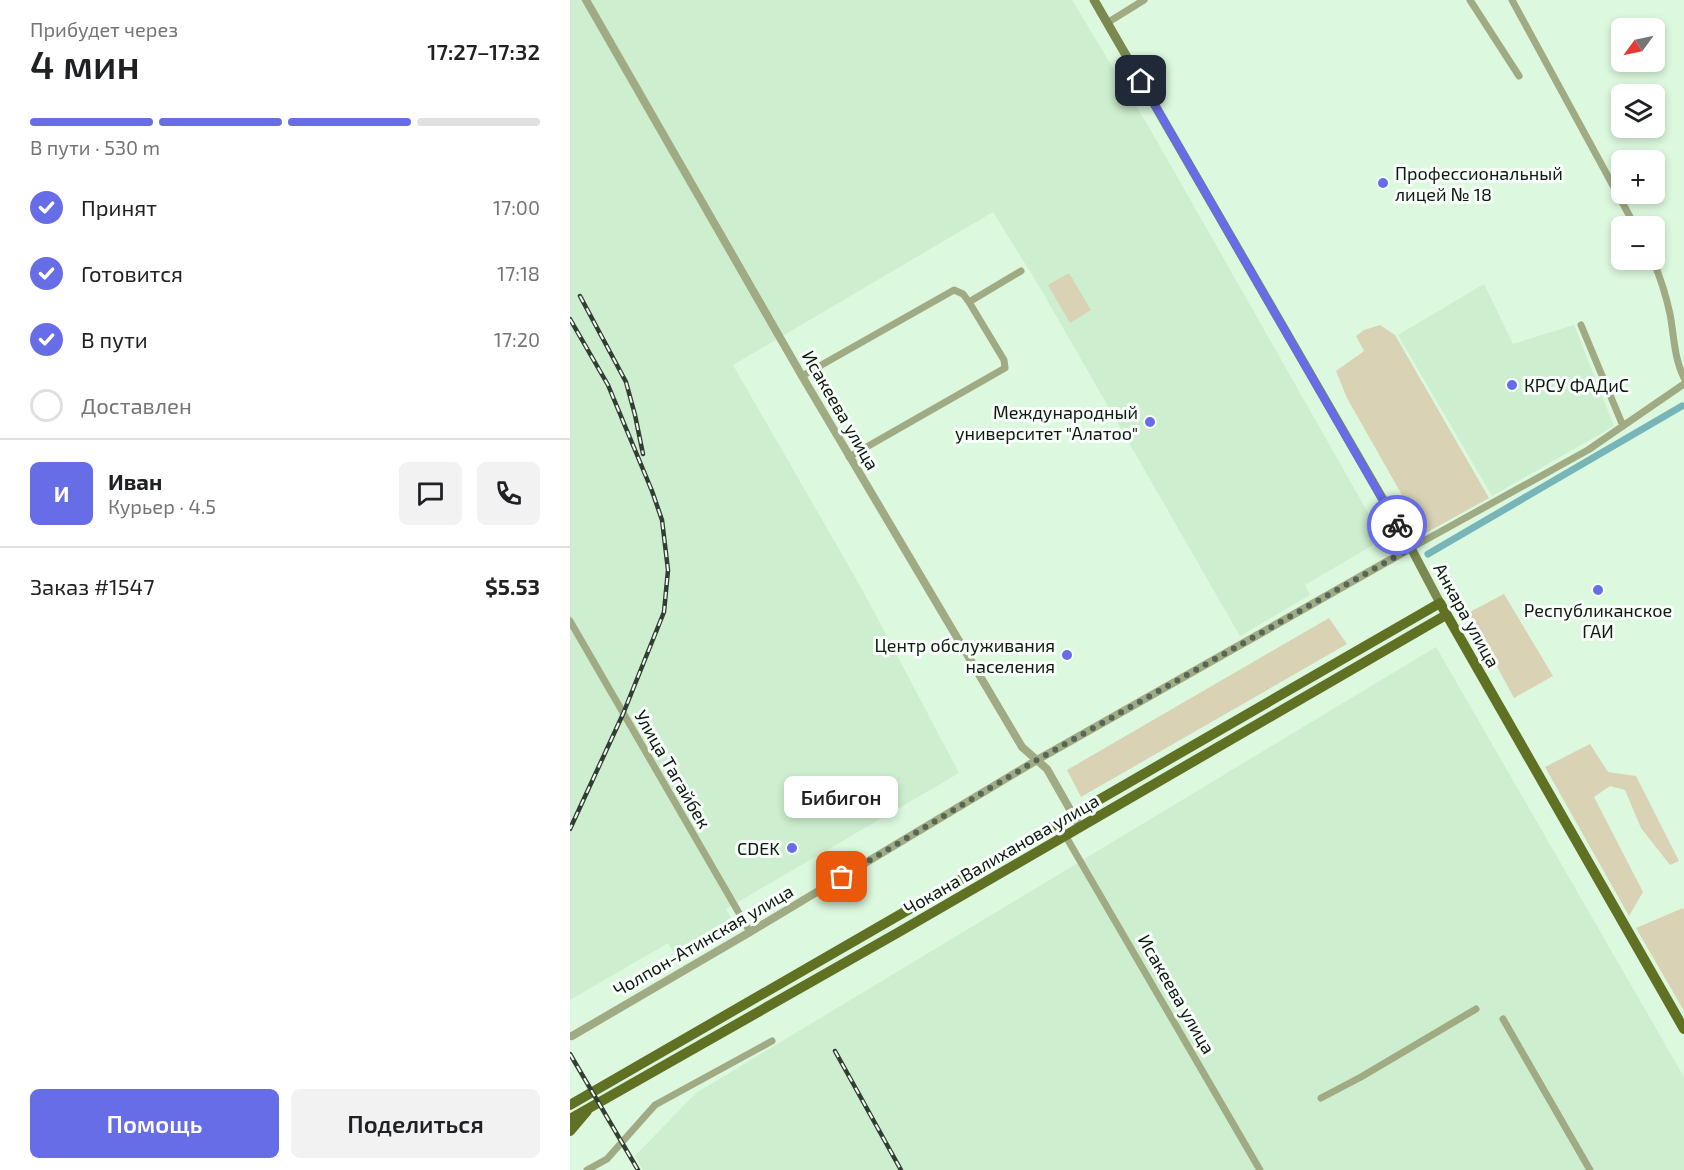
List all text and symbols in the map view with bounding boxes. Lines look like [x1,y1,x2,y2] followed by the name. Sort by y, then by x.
[30,17,178,41] text: Прибудет через
[1611,18,1665,72] north arrow
[1611,18,1665,270] map controls
[427,38,540,64] text: 17:27–17:32
[30,40,140,87] text: 4 мин
[1115,55,1166,106] pin
[1124,64,1157,97] icon: home
[1611,84,1665,138] button: layers
[30,135,160,159] text: В пути · 530 m
[1611,150,1665,204] button: +
[1395,162,1563,205] place label: Профессиональный лицей № 18
[1376,176,1390,190] marker: Профессиональный лицей № 18
[30,191,63,224] icon: check
[81,194,157,220] text: Принят
[493,195,540,219] text: 17:00
[1611,216,1665,270] button: −
[30,257,63,290] icon: check
[81,260,183,286] text: Готовится
[497,261,540,285] text: 17:18
[30,323,63,356] icon: check
[81,326,148,352] text: В пути
[494,327,540,351] text: 17:20
[798,346,884,474] street label: Исакеева улица
[1524,374,1629,396] place label: КРСУ ФАДиС
[1505,378,1519,392] marker: КРСУ ФАДиС
[81,392,192,418] text: Доставлен
[955,401,1138,444] place label: Международный университет "Алатоо"
[1143,415,1157,429] marker: Международный университет "Алатоо"
[399,462,462,525] button: chat
[477,462,540,525] button: phone
[108,468,162,494] text: Иван
[54,480,69,506] text: И
[108,494,216,518] text: Курьер · 4.5
[1367,495,1427,555] courier
[1381,509,1414,542] icon: bike
[1429,559,1505,671] street label: Анкара улица
[30,573,154,599] text: Заказ #1547
[485,573,540,599] text: $5.53
[1591,583,1605,597] marker: Республиканское ГАИ
[1524,599,1672,642] place label: Республиканское ГАИ
[874,634,1055,677] place label: Центр обслуживания населения
[1060,648,1074,662] marker: Центр обслуживания населения
[630,706,716,832] street label: Улица Тагайбек
[785,775,899,817] callout: Бибигон
[801,785,881,809] text: Бибигон
[899,789,1103,919] street label: Чокана Валиханова улица
[737,837,780,859] place label: CDEK
[785,841,799,855] marker: CDEK
[816,851,867,902] pin
[825,860,858,893] icon: bag
[609,879,797,1001] street label: Чолпон-Атинская улица
[1134,930,1220,1058] street label: Исакеева улица
[30,1089,279,1158] button: Помощь
[291,1089,540,1158] button: Поделиться

